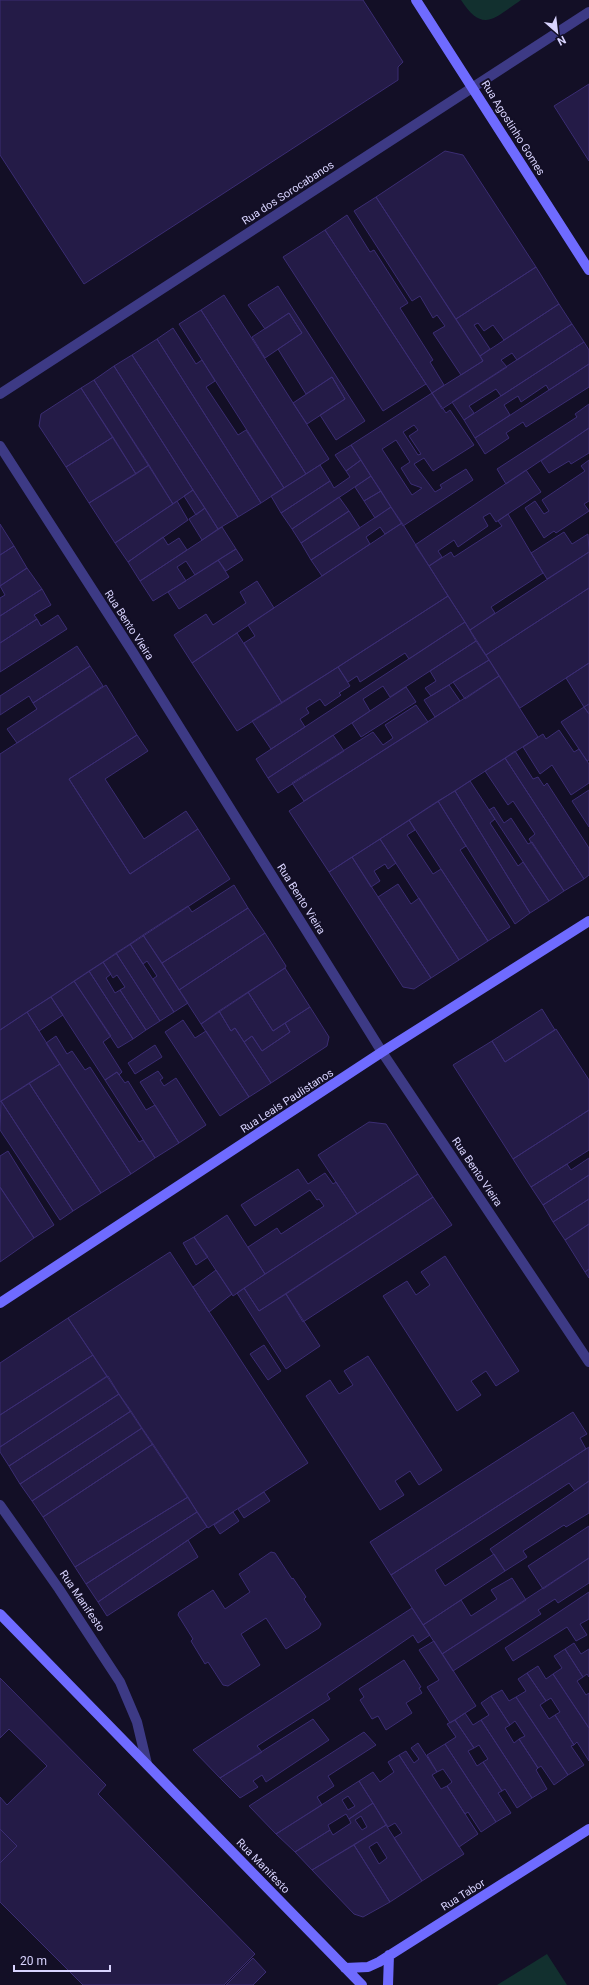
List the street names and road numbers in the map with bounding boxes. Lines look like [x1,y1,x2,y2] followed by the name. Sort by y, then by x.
[479,78,548,178] street label: Rua Agostinho Gomes
[240,158,337,228] street label: Rua dos Sorocabanos
[102,588,156,662] street label: Rua Bento Vieira
[274,861,328,937] street label: Rua Bento Vieira
[238,1066,336,1136] street label: Rua Leais Paulistanos
[449,1135,505,1209] street label: Rua Bento Vieira
[57,1568,107,1634] street label: Rua Manifesto
[234,1836,292,1896] street label: Rua Manifesto
[439,1876,488,1914] street label: Rua Tabor

